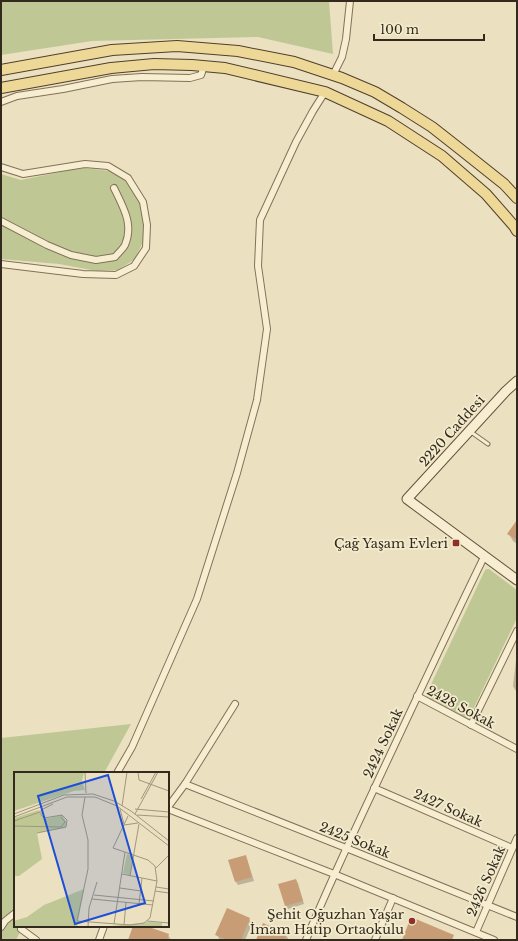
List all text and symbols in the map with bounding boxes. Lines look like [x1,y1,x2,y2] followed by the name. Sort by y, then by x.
[374,16,484,42] scale bar
[380,22,419,37] text: 100 m
[416,391,489,470] street label: 2220 Caddesi
[334,535,449,552] place label: Çağ Yaşam Evleri
[451,538,461,548] marker: Çağ Yaşam Evleri
[424,682,498,732] street label: 2428 Sokak
[359,705,407,781] street label: 2424 Sokak
[14,772,169,927] inset map
[411,785,485,831] street label: 2427 Sokak
[317,818,393,862] street label: 2425 Sokak
[463,843,509,919] street label: 2426 Sokak
[250,906,405,938] place label: Şehit Oğuzhan Yaşar İmam Hatip Ortaokulu
[407,916,417,926] marker: Şehit Oğuzhan Yaşar İmam Hatip Ortaokulu

